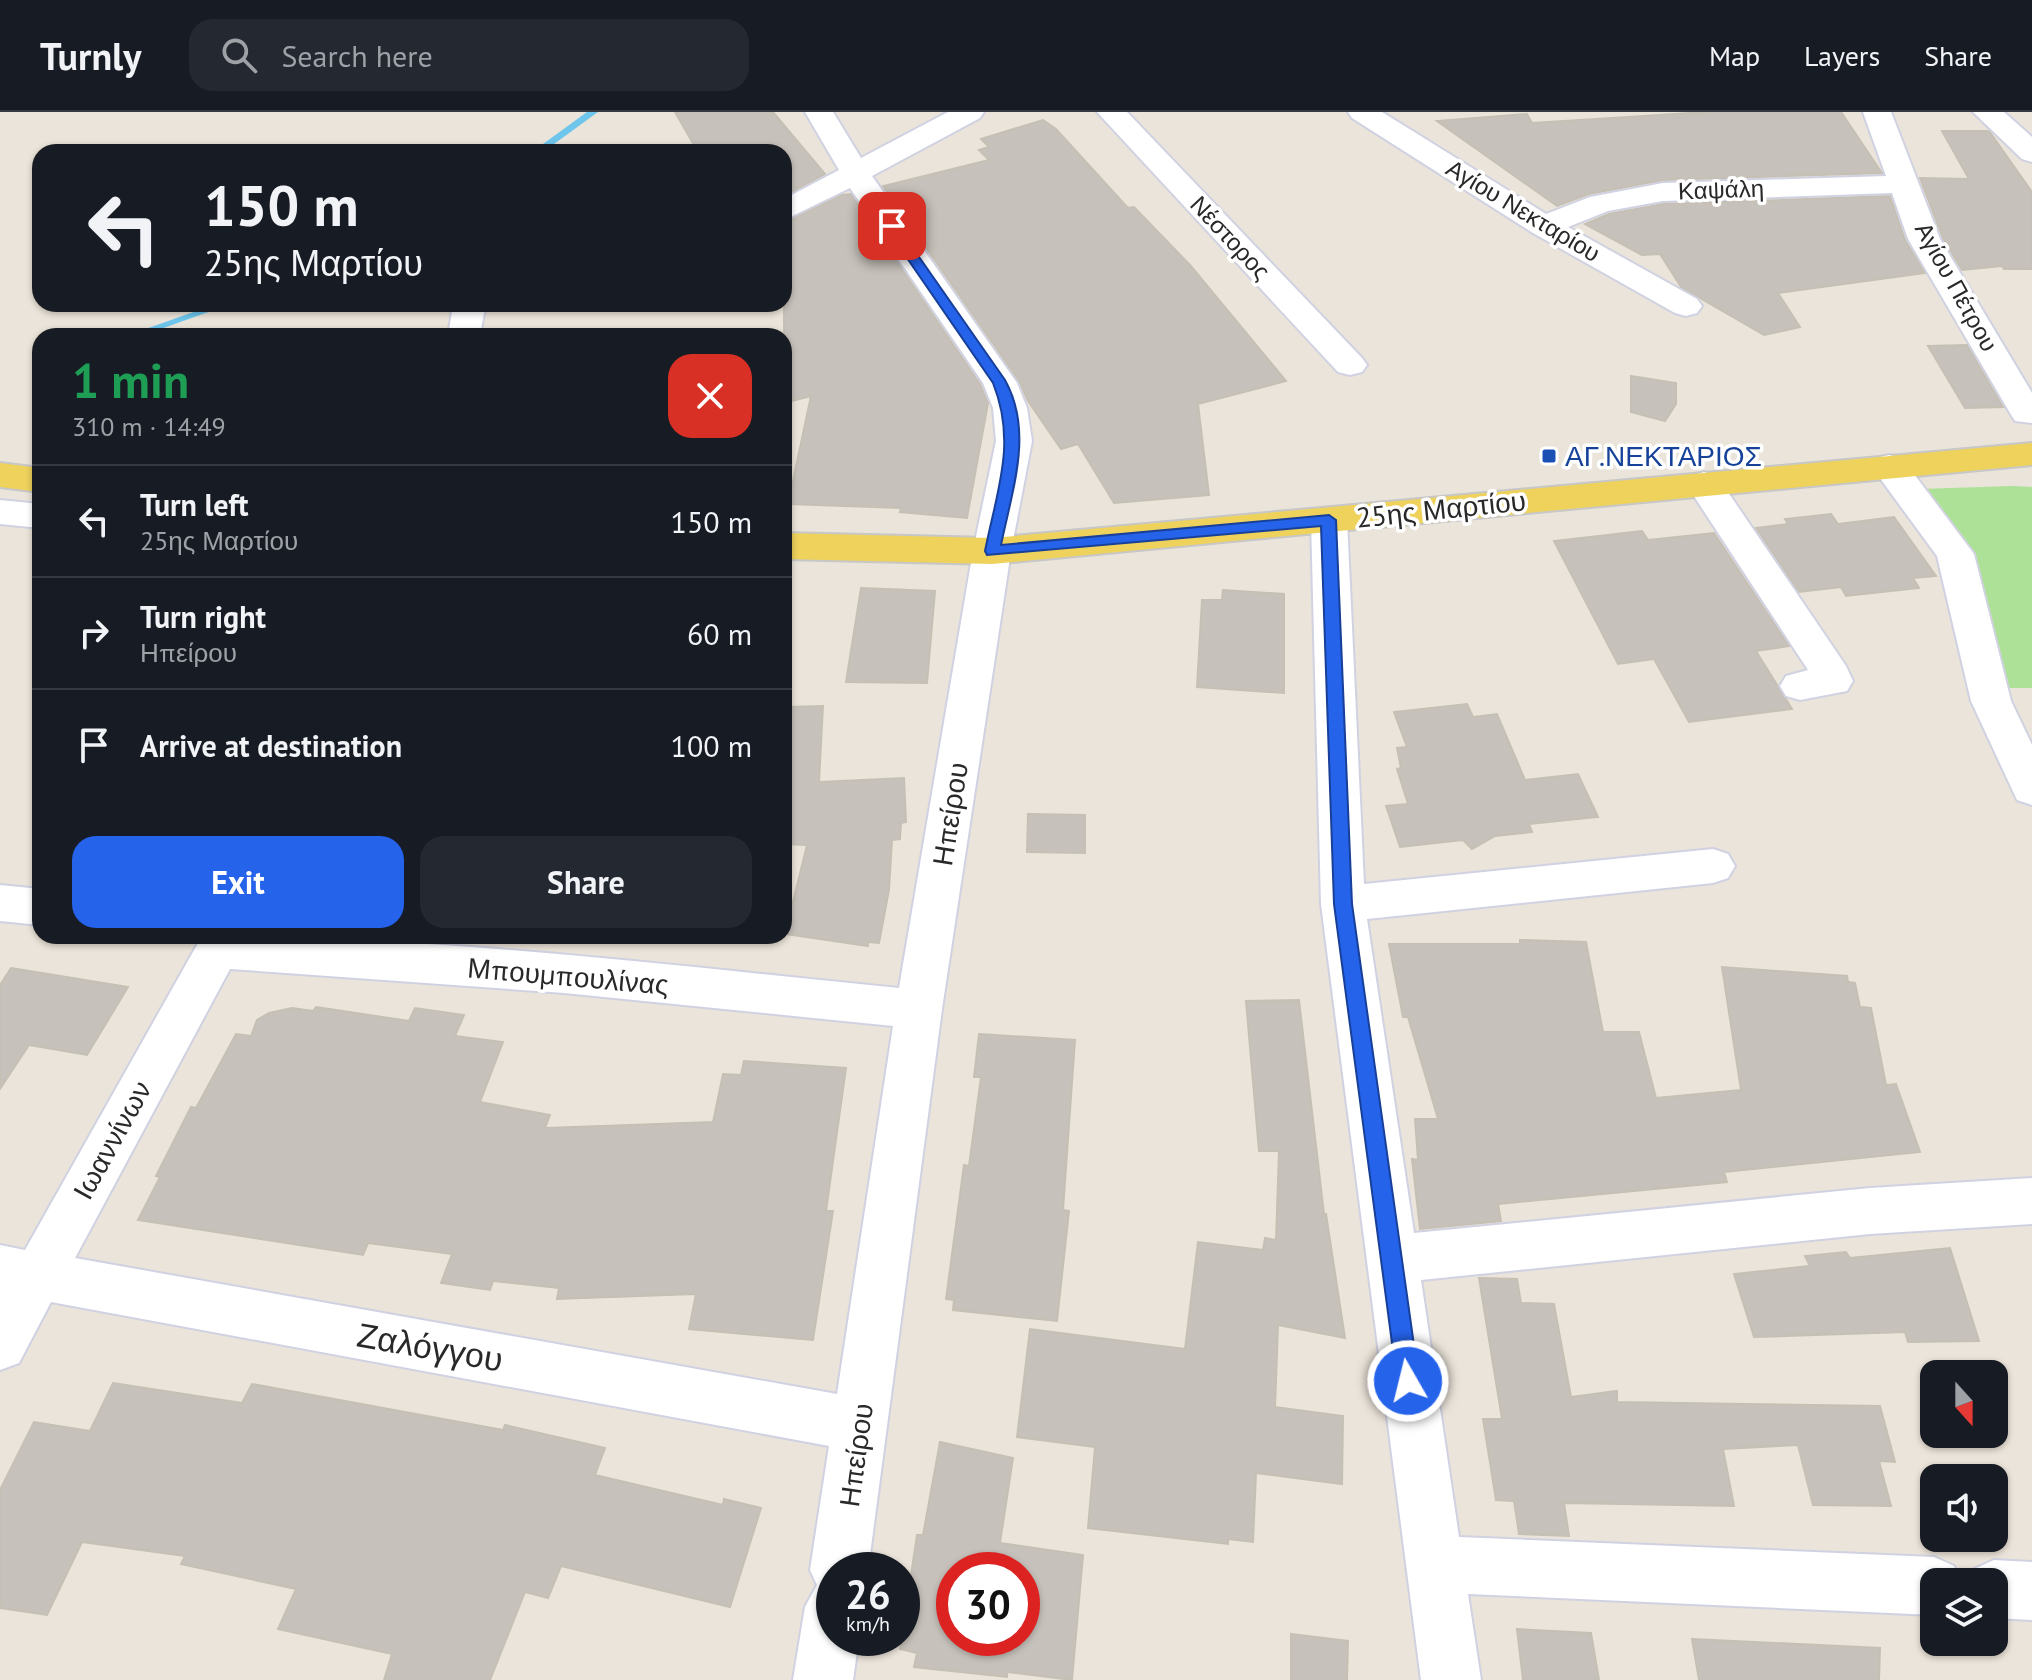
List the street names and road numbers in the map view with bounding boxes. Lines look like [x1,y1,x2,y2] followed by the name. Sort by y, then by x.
[1441,152,1606,269] street label: Αγίου Νεκταρίου
[1678,173,1764,206] street label: Καψάλη
[1184,189,1277,286] street label: Νέστορος
[1908,217,2005,357] street label: Αγίου Πέτρου
[1354,481,1528,536] street label: 25ης Μαρτίου
[923,759,976,868] street label: Ηπείρου
[466,948,670,1003] street label: Μπουμπουλίνας
[64,1074,159,1206] street label: Ιωαννίνων
[354,1312,507,1380] street label: Ζαλόγγου
[830,1401,881,1509] street label: Ηπείρου

